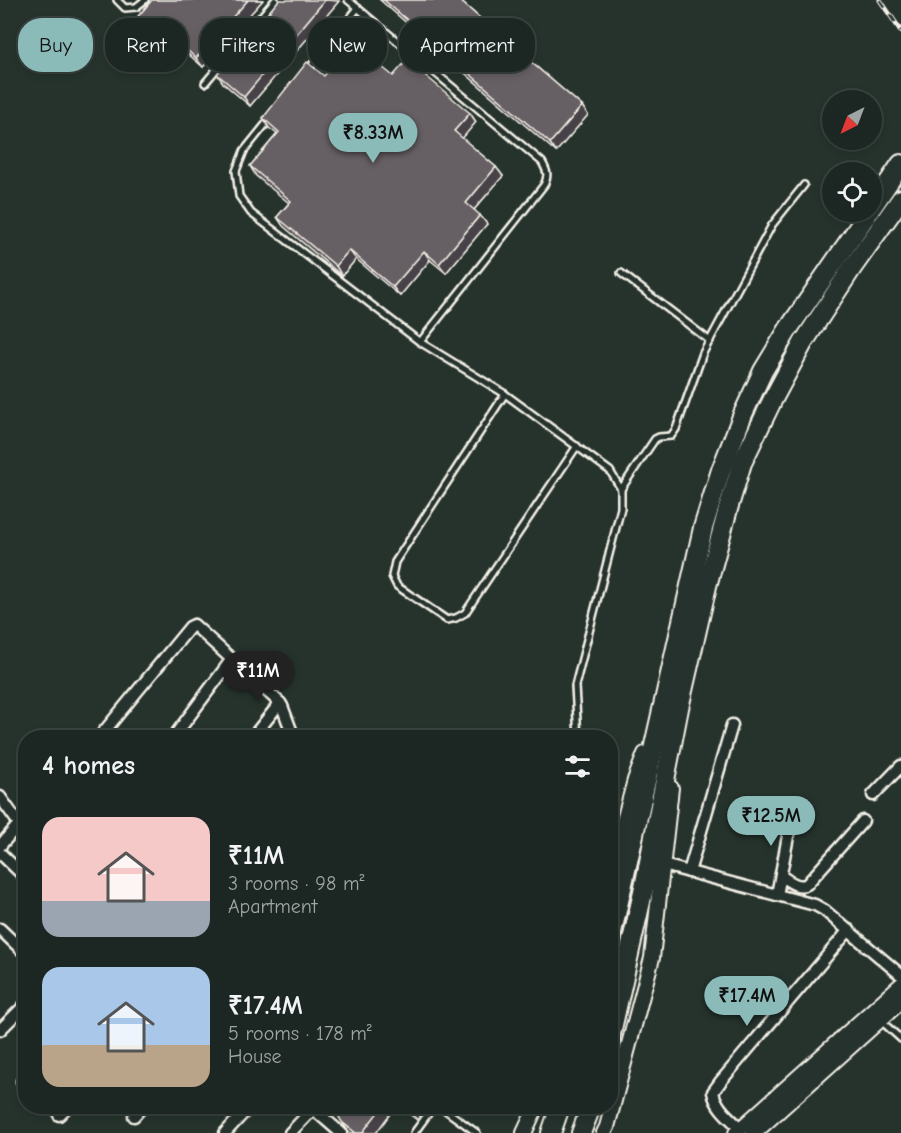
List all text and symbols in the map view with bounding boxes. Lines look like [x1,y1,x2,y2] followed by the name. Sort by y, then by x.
[18,18,93,72] chip: Buy
[105,18,188,72] chip: Rent
[200,18,296,72] chip: Filters
[308,18,387,72] chip: New
[399,18,535,72] chip: Apartment
[822,90,882,150] north arrow
[822,90,882,222] map controls
[324,113,422,164] pin: ₹8.33M
[342,121,404,144] text: ₹8.33M
[822,162,882,222] button: locate
[222,651,294,702] pin: ₹11M
[236,659,280,682] text: ₹11M
[561,750,594,783] icon: filters
[42,751,135,781] text: 4 homes
[722,796,820,847] pin: ₹12.5M
[741,804,801,827] text: ₹12.5M
[90,841,162,913] icon: home
[228,841,284,871] text: ₹11M
[228,872,364,895] text: 3 rooms · 98 m²
[228,895,318,918] text: Apartment
[698,976,796,1027] pin: ₹17.4M
[718,984,776,1007] text: ₹17.4M
[90,991,162,1063] icon: home
[228,991,303,1021] text: ₹17.4M
[228,1022,372,1045] text: 5 rooms · 178 m²
[228,1045,282,1068] text: House

